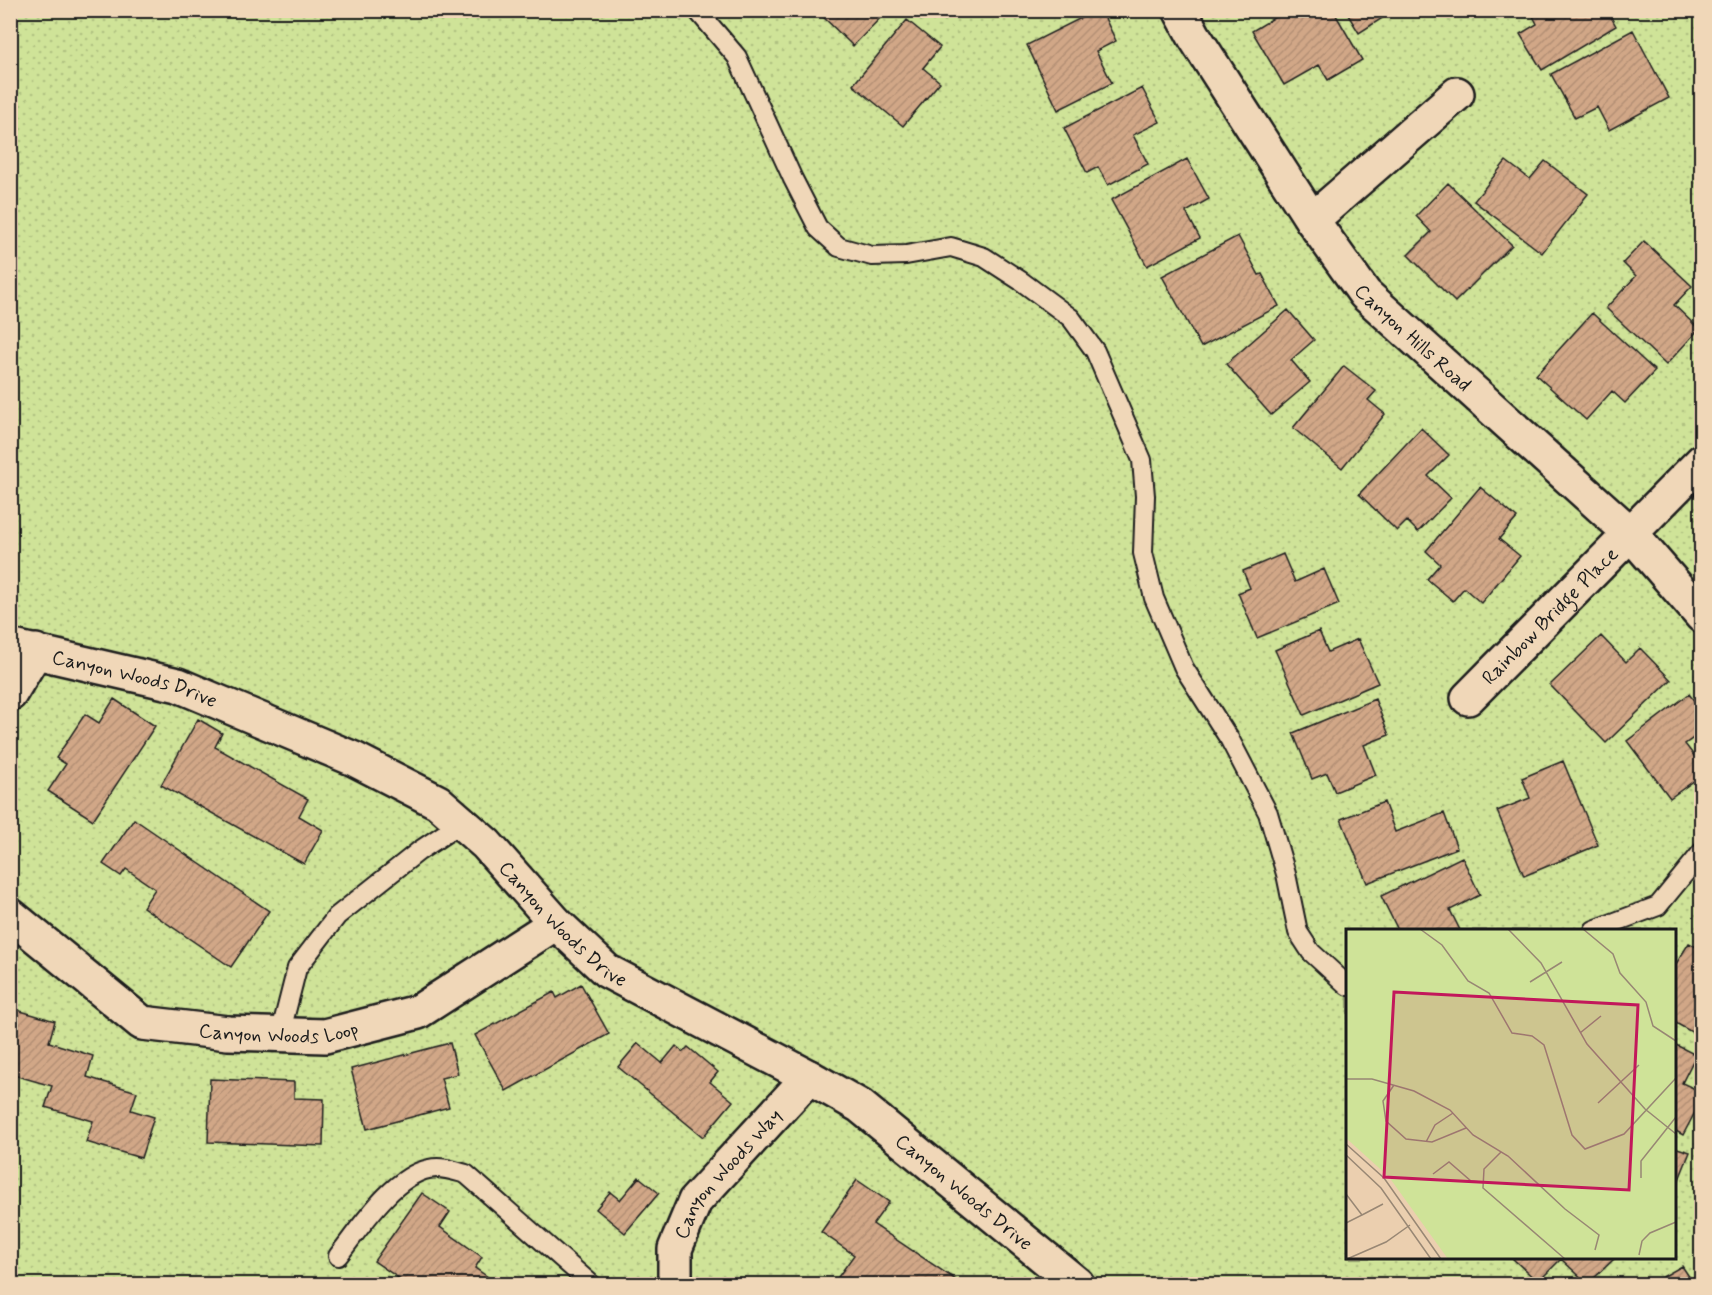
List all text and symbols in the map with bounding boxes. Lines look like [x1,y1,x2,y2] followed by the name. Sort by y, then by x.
[1347,279,1476,398] street label: Canyon Hills Road
[1476,542,1625,691] street label: Rainbow Bridge Place
[49,644,221,715] street label: Canyon Woods Drive
[492,856,631,994] street label: Canyon Woods Drive
[1346,929,1676,1259] inset map
[197,1016,362,1051] street label: Canyon Woods Loop
[669,1103,789,1244] street label: Canyon Woods Way
[889,1128,1038,1257] street label: Canyon Woods Drive

